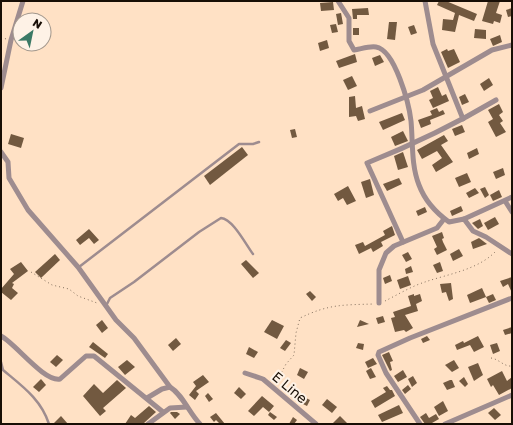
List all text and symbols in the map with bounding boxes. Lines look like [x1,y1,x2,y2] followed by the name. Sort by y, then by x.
[12,12,52,52] north arrow
[31,15,45,31] text: N
[269,367,311,407] street label: E Line

